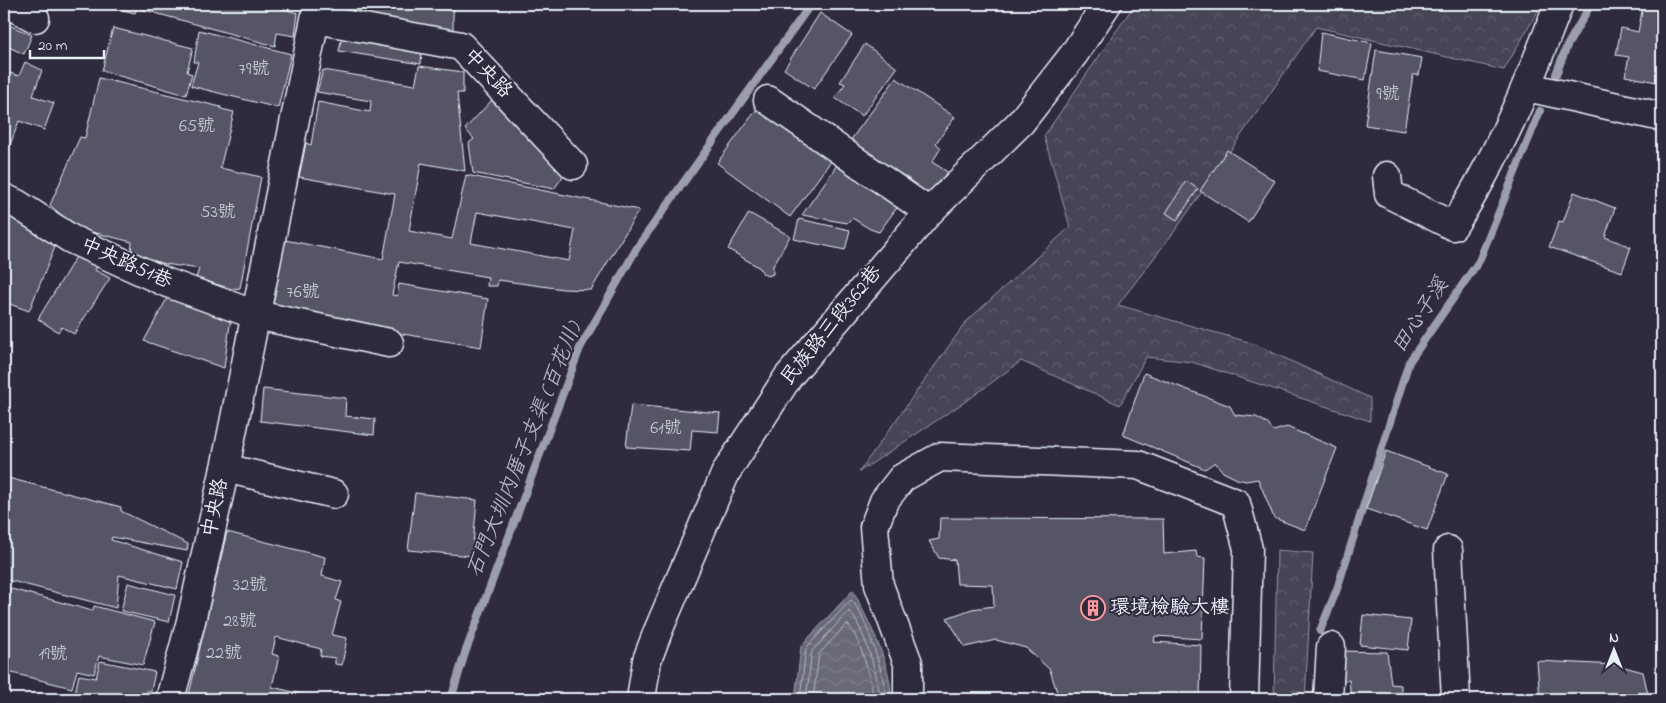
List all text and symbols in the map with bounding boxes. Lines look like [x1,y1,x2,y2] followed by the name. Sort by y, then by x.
[30,28,104,60] scale bar
[38,35,68,57] text: 20 m
[456,42,519,106] street label: 中央路
[239,57,269,83] house number: 79號
[1376,82,1400,108] house number: 9號
[179,114,215,140] house number: 65號
[200,200,236,226] house number: 53號
[75,231,177,298] street label: 中央路51巷
[774,259,890,392] street label: 民族路三段362巷
[1386,272,1457,359] water label: 田心子溪
[286,280,320,306] house number: 76號
[460,316,591,582] water label: 石門大圳內厝子支渠 (百花川)
[650,416,682,442] house number: 61號
[196,475,237,540] street label: 中央路
[233,573,267,599] house number: 32號
[1110,594,1230,623] place label: 環境檢驗大樓
[1080,595,1106,621] building icon: 環境檢驗大樓
[223,609,257,635] house number: 28號
[1588,626,1638,676] north arrow
[1609,628,1619,649] text: N
[206,641,242,667] house number: 22號
[38,642,68,668] house number: 19號

